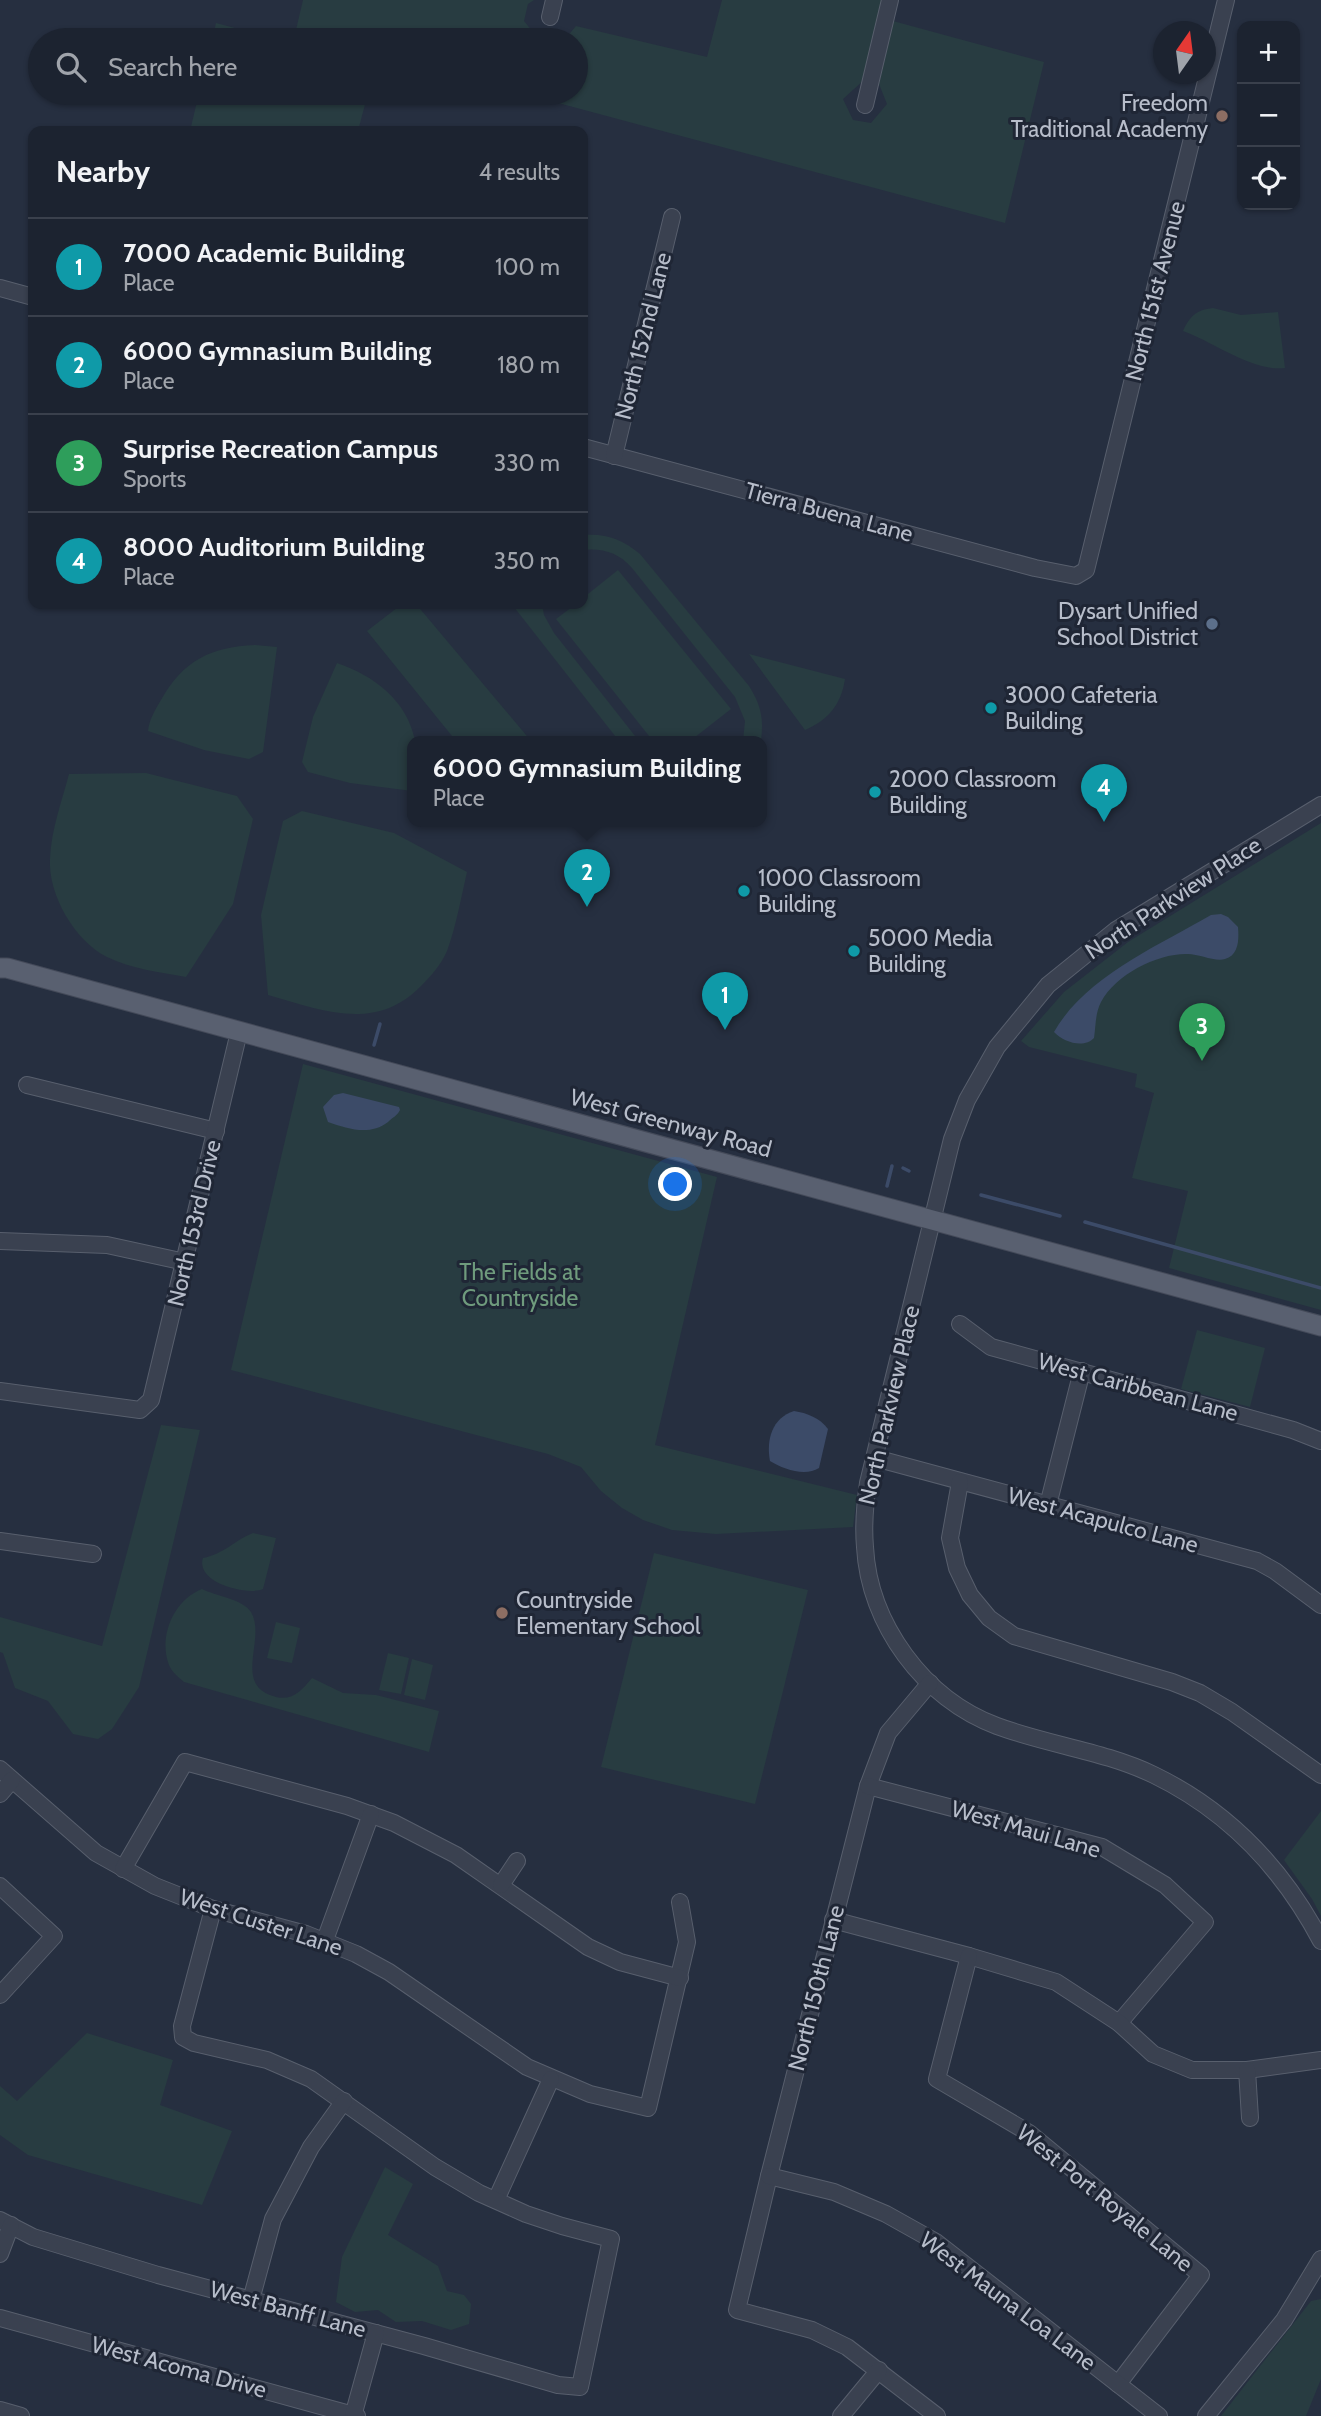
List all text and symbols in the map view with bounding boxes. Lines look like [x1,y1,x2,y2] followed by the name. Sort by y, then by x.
[1153,21,1216,84] north arrow
[1237,21,1300,210] map controls
[1237,21,1300,84] button: +
[28,28,588,105] search box
[52,48,90,86] icon: search
[108,51,237,83] text: Search here
[1237,84,1300,147] button: −
[1011,89,1208,143] place label: Freedom Traditional Academy
[1214,108,1230,124] marker: Freedom Traditional Academy
[1237,147,1300,210] button: locate
[56,153,150,190] text: Nearby
[479,158,560,186] text: 4 results
[1119,198,1191,384] street label: North 151st Avenue
[123,237,404,269] text: 7000 Academic Building
[609,249,677,422] street label: North 152nd Lane
[75,253,83,281] text: 1
[495,253,560,281] text: 100 m
[123,269,175,297] text: Place
[123,335,431,367] text: 6000 Gymnasium Building
[73,351,85,379] text: 2
[497,351,560,379] text: 180 m
[123,367,175,395] text: Place
[123,433,438,465] text: Surprise Recreation Campus
[73,449,85,477] text: 3
[494,449,560,477] text: 330 m
[123,465,186,493] text: Sports
[742,476,916,548] street label: Tierra Buena Lane
[123,531,424,563] text: 8000 Auditorium Building
[72,547,86,575] text: 4
[494,547,560,575] text: 350 m
[123,563,175,591] text: Place
[1057,597,1198,651] place label: Dysart Unified School District
[1204,616,1220,632] marker: Dysart Unified School District
[1005,681,1158,735] place label: 3000 Cafeteria Building
[983,700,999,716] marker: 3000 Cafeteria Building
[407,736,767,827] popup
[433,752,741,784] text: 6000 Gymnasium Building
[1081,764,1127,822] pin: 4
[889,765,1057,819] place label: 2000 Classroom Building
[433,784,484,812] text: Place
[867,784,883,800] marker: 2000 Classroom Building
[1080,831,1266,965] street label: North Parkview Place
[564,849,610,907] pin: 2
[758,864,921,918] place label: 1000 Classroom Building
[736,883,752,899] marker: 1000 Classroom Building
[868,924,993,978] place label: 5000 Media Building
[846,943,862,959] marker: 5000 Media Building
[702,972,748,1030] pin: 1
[1179,1003,1225,1061] pin: 3
[567,1083,775,1163] street label: West Greenway Road
[161,1137,227,1309] street label: North 153rd Drive
[658,1167,692,1201] your location
[459,1258,581,1312] park label: The Fields at Countryside
[852,1302,926,1508] street label: North Parkview Place
[1035,1347,1241,1427] street label: West Caribbean Lane
[1005,1481,1201,1559] street label: West Acapulco Lane
[516,1586,701,1640] place label: Countryside Elementary School
[494,1605,510,1621] marker: Countryside Elementary School
[948,1794,1104,1864] street label: West Maui Lane
[176,1882,346,1962] street label: West Custer Lane
[782,1902,850,2074] street label: North 150th Lane
[1011,2118,1199,2278] street label: West Port Royale Lane
[914,2226,1102,2376] street label: West Mauna Loa Lane
[207,2275,369,2343] street label: West Banff Lane
[88,2330,270,2404] street label: West Acoma Drive

